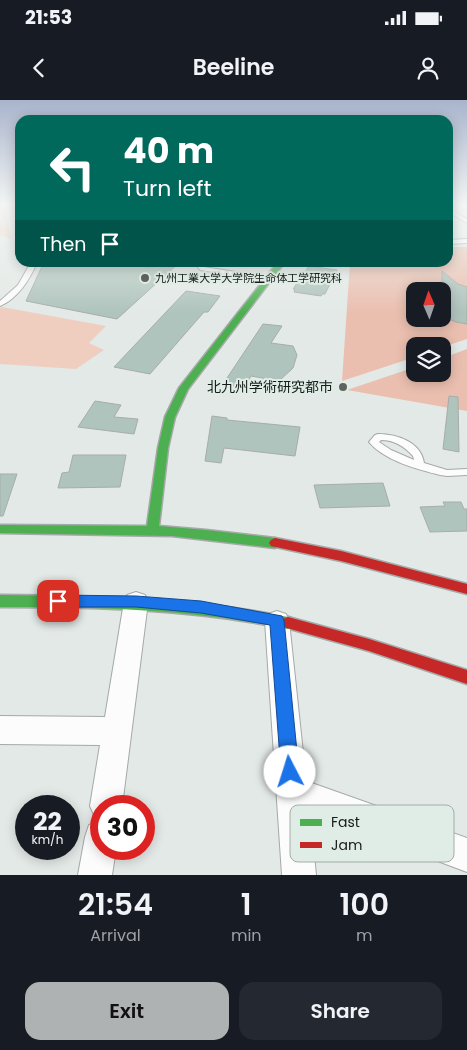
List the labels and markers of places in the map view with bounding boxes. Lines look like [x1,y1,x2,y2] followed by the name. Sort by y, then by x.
[155,270,342,286] place label: 九州工業大学大学院生命体工学研究科
[139,272,151,284] marker: 九州工業大学大学院生命体工学研究科
[207,377,333,397] place label: 北九州学術研究都市
[337,381,349,393] marker: 北九州学術研究都市
[37,580,79,622] pin

